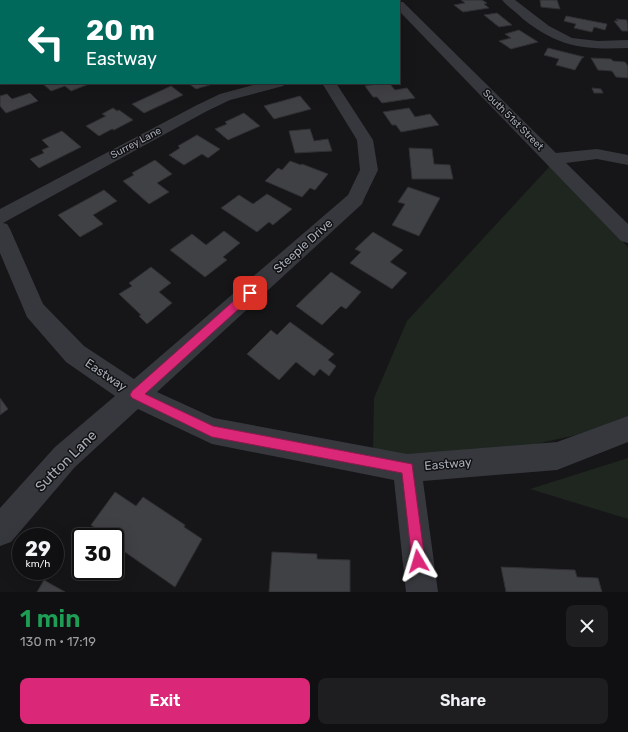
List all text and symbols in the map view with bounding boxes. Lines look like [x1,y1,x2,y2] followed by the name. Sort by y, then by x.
[86,14,155,47] text: 20 m
[20,16,72,68] icon: left
[86,48,157,70] text: Eastway
[480,87,546,153] street label: South 51st Street
[109,124,164,161] street label: Surrey Lane
[271,216,335,276] street label: Steeple Drive
[233,276,267,310] pin
[239,282,261,304] icon: arrive
[82,356,130,394] street label: Eastway
[32,427,100,495] street label: Sutton Lane
[424,455,473,473] street label: Eastway
[72,528,124,580] speed limit sign: 30
[25,537,51,561] text: 29
[397,540,439,582] position arrow
[26,558,50,570] text: km/h
[20,605,80,633] text: 1 min
[566,605,608,647] button: close
[20,634,96,649] text: 130 m · 17:19
[20,678,310,724] button: Exit
[318,678,608,724] button: Share

